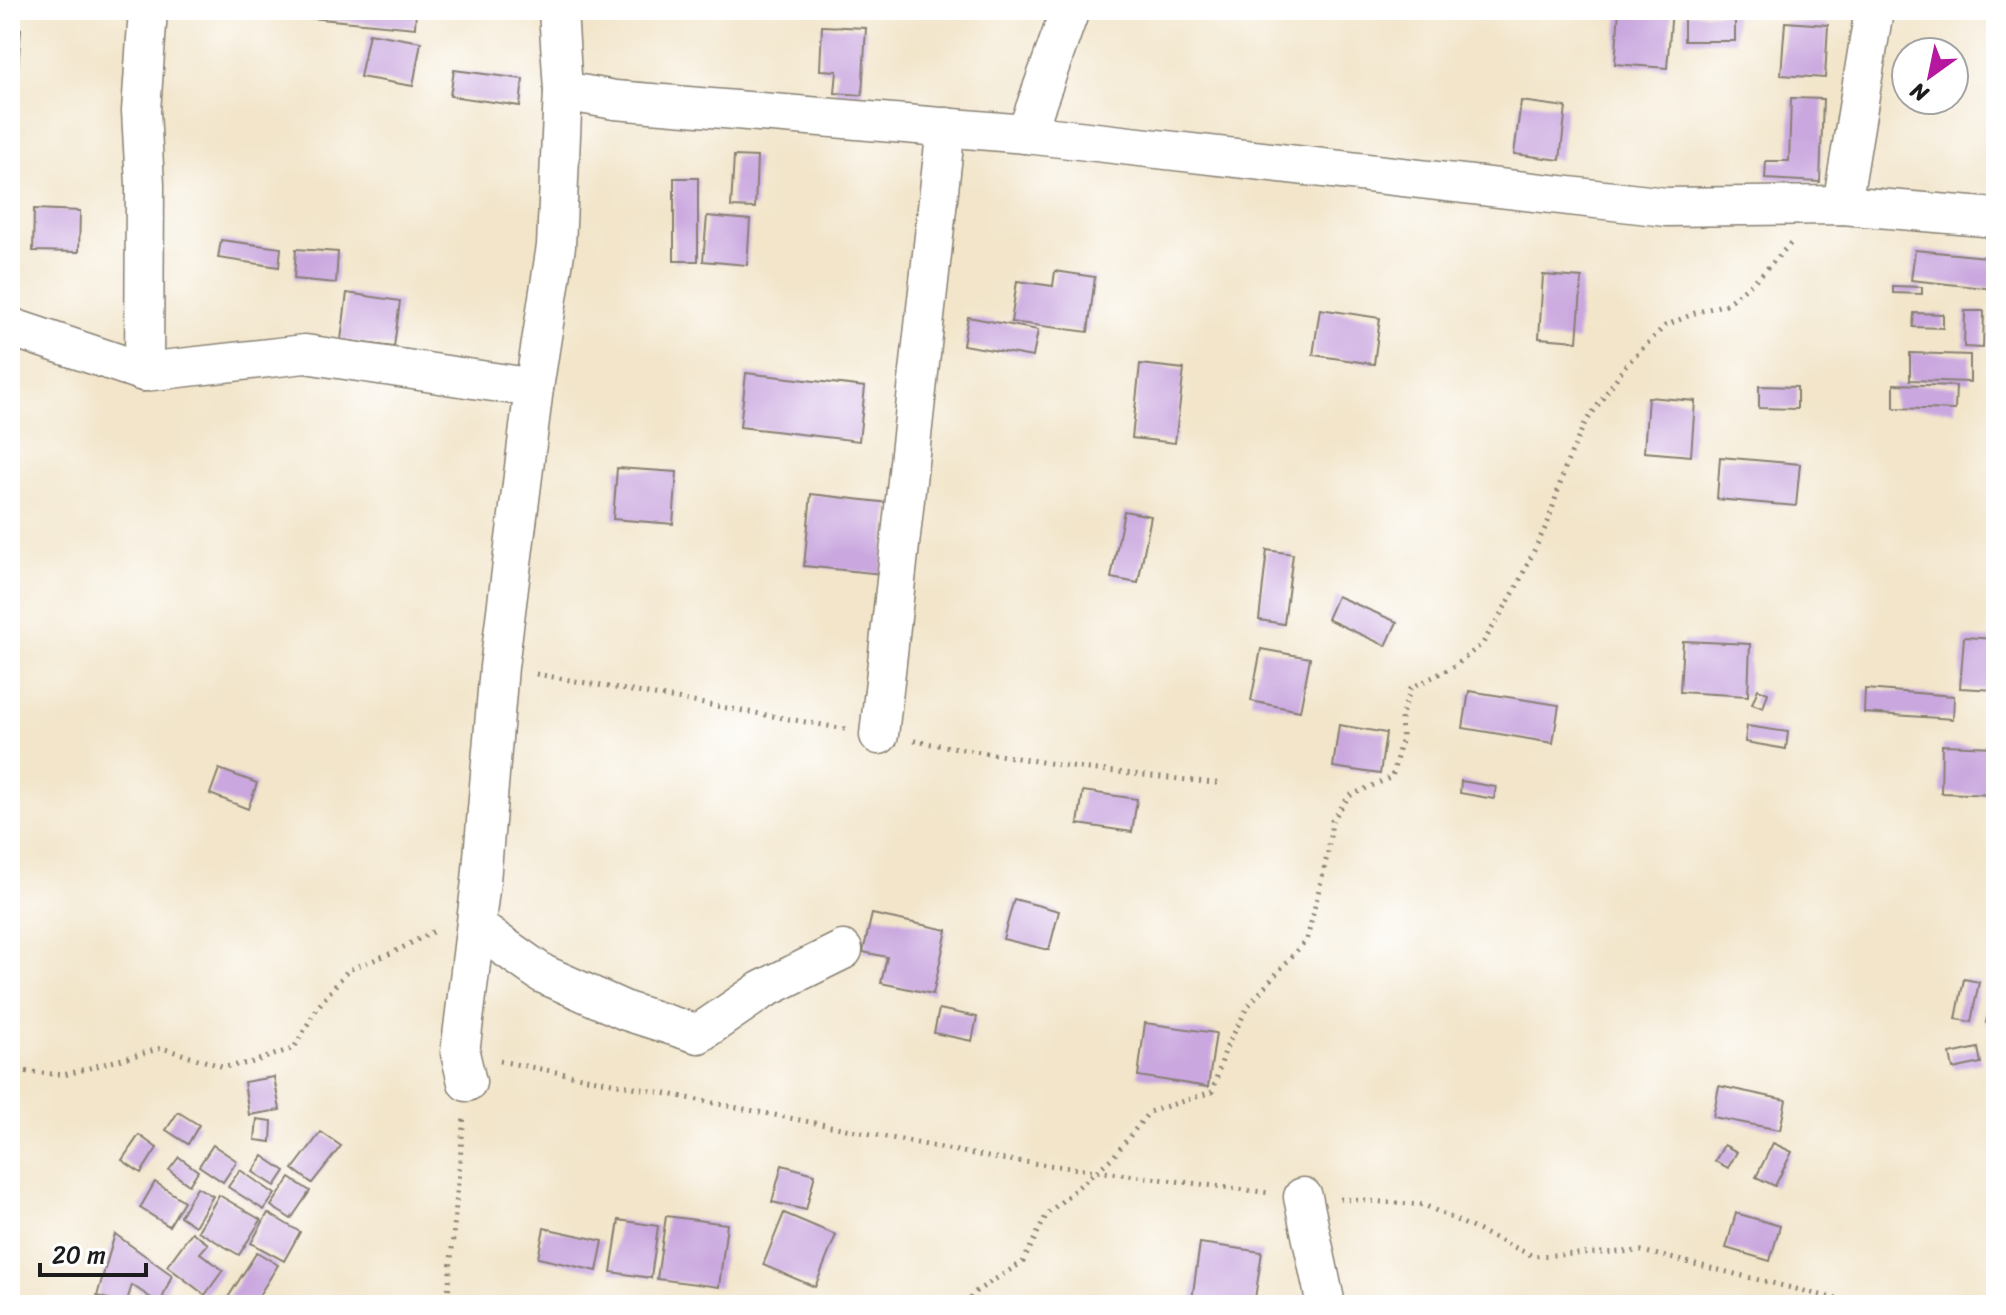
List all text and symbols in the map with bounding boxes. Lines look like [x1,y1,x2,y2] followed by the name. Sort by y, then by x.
[1890,36,1970,116] north arrow
[1902,71,1937,113] text: N
[40,1227,146,1277] scale bar
[52,1234,106,1276] text: 20 m

